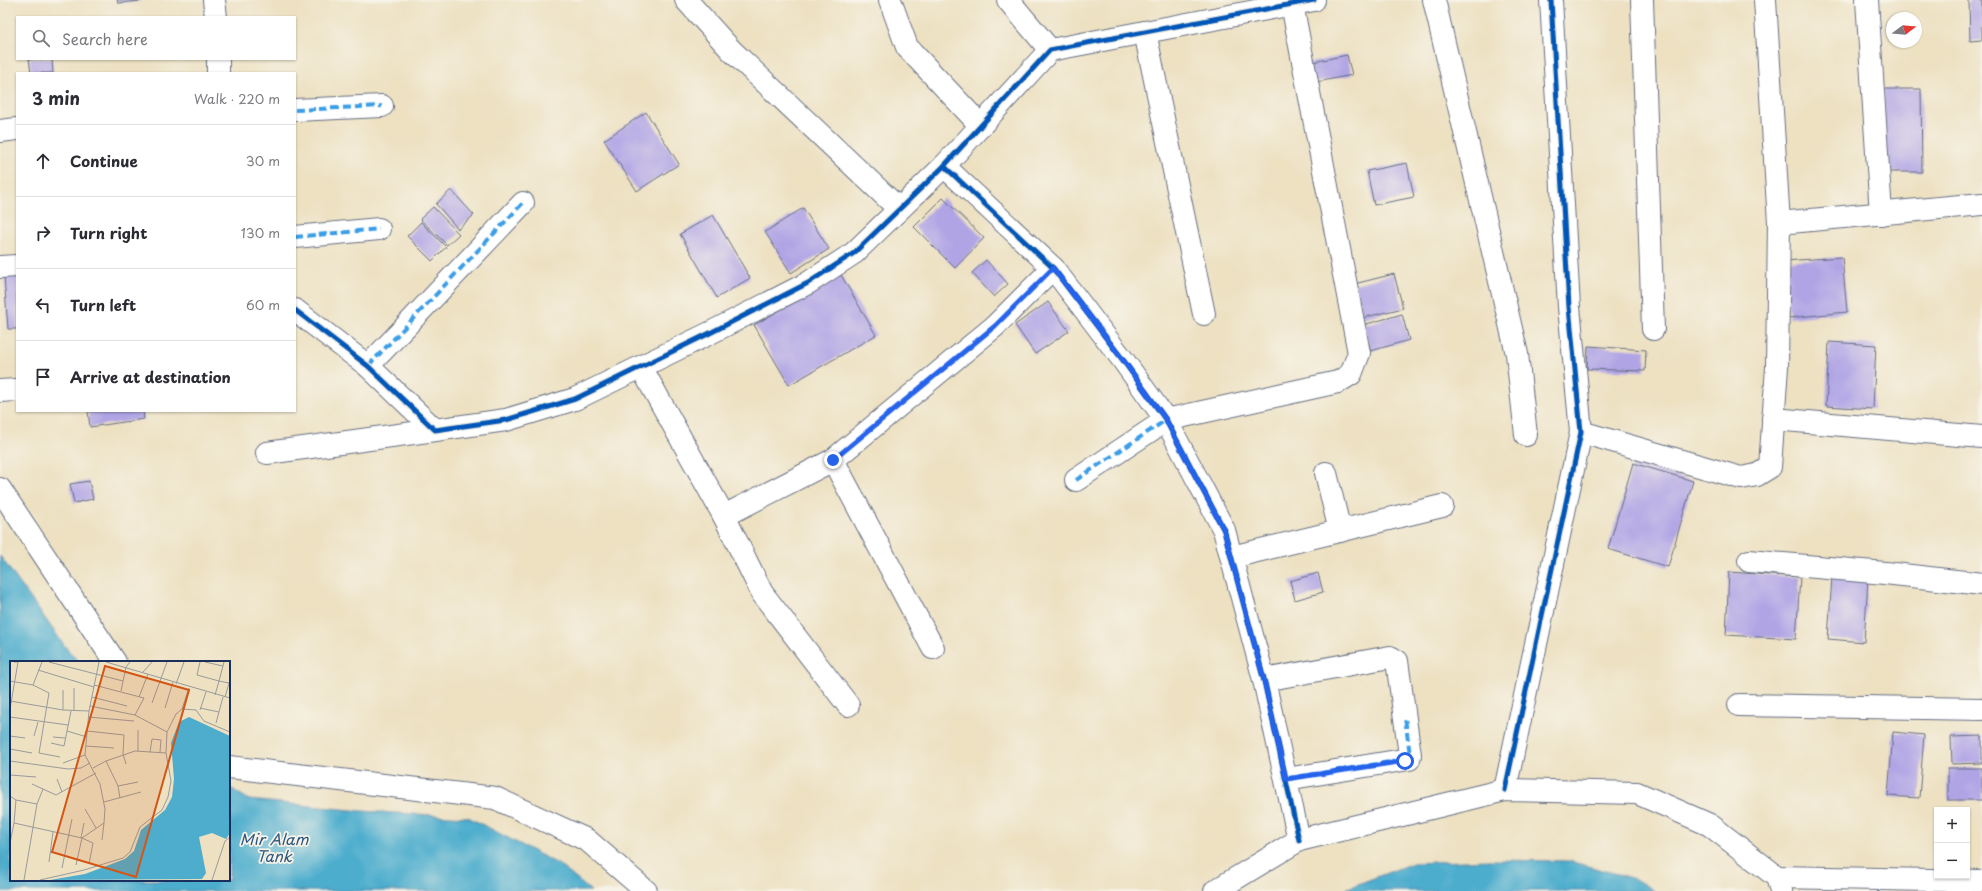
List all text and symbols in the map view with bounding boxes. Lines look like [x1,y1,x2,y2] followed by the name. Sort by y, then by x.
[1886,12,1922,48] north arrow
[16,16,296,60] search box
[30,27,52,49] icon: search
[62,27,148,50] text: Search here
[32,85,80,111] text: 3 min
[194,89,280,108] text: Walk · 220 m
[70,149,138,172] text: Continue
[32,150,54,172] icon: ahead
[246,151,280,170] text: 30 m
[70,221,147,244] text: Turn right
[32,222,54,244] icon: right
[241,223,280,242] text: 130 m
[70,293,136,316] text: Turn left
[32,294,54,316] icon: left
[246,295,280,314] text: 60 m
[70,365,231,388] text: Arrive at destination
[32,366,54,388] icon: arrive
[824,451,842,469] route end
[10,661,230,881] inset map
[1396,752,1414,770] route start
[1934,807,1970,879] map controls
[1934,807,1970,843] button: +
[240,827,309,867] water label: Mir Alam Tank
[1934,843,1970,879] button: −

